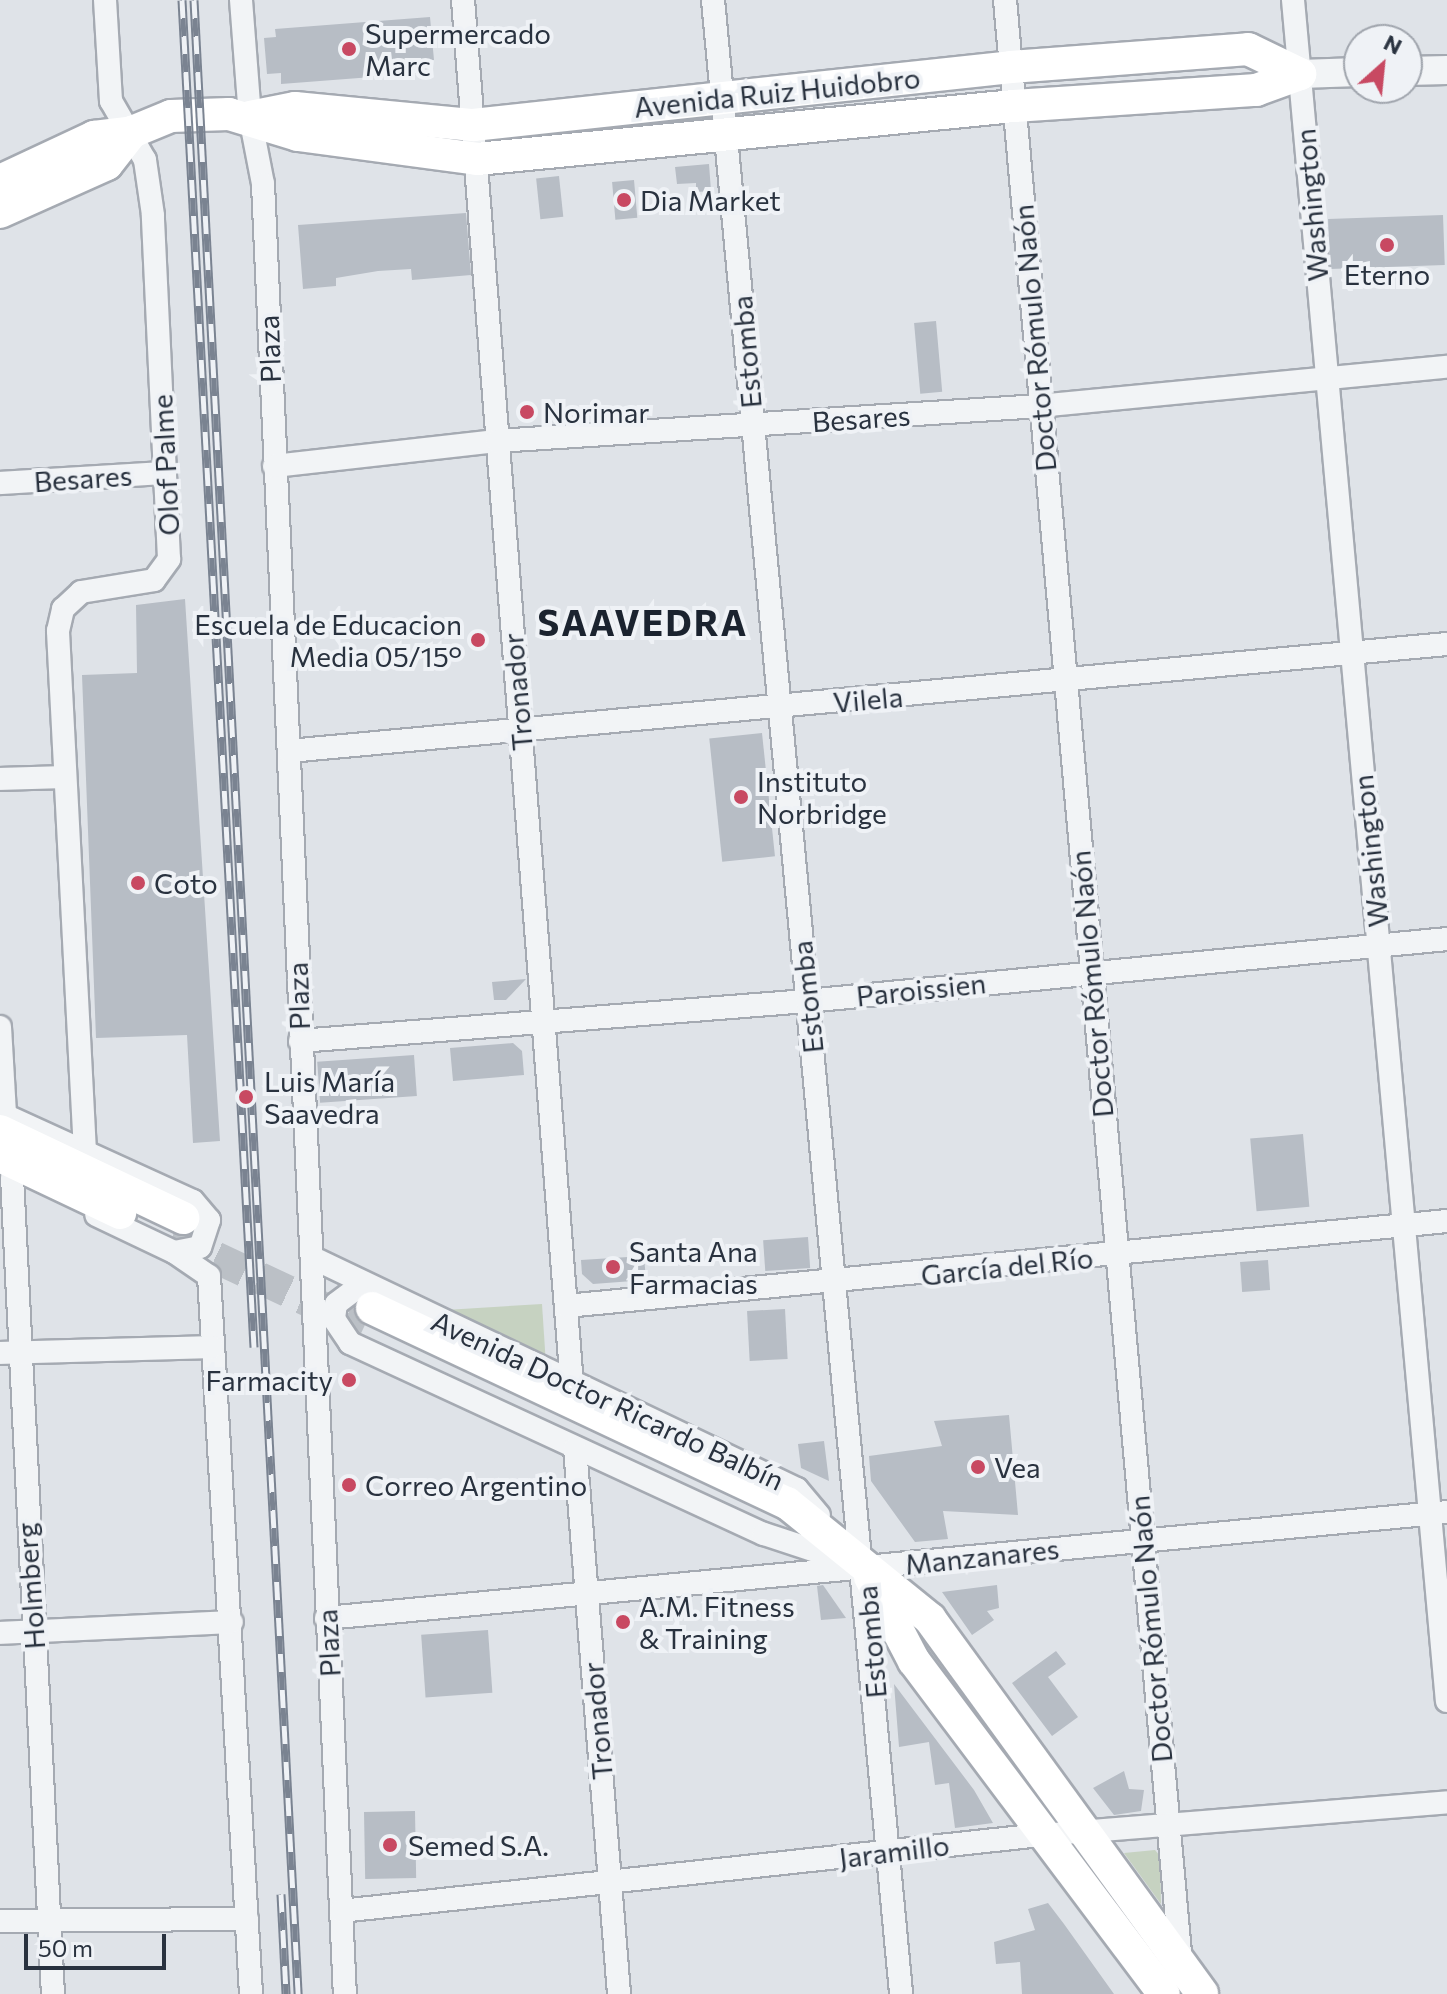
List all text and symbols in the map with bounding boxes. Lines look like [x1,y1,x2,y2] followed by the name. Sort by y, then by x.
[365,16,551,82] place label: Supermercado Marc
[1343,24,1423,104] north arrow
[1380,28,1407,60] text: N
[340,40,358,58] marker: Supermercado Marc
[632,60,922,124] street label: Avenida Ruiz Huidobro
[1288,127,1334,283] street label: Washington
[640,183,781,217] place label: Dia Market
[615,191,633,209] marker: Dia Market
[1006,203,1062,473] street label: Doctor Rómulo Naón
[1378,236,1396,254] marker: Eterno
[1344,257,1430,291] place label: Eterno
[724,294,768,410] street label: Estomba
[251,314,287,384] street label: Plaza
[145,393,185,537] street label: Olof Palme
[543,395,649,429] place label: Norimar
[811,398,911,438] street label: Besares
[518,403,536,421] marker: Norimar
[33,458,133,498] street label: Besares
[538,600,748,644] district label: SAAVEDRA
[194,607,462,673] place label: Escuela de Educacion Media 05/15°
[469,631,487,649] marker: Escuela de Educacion Media 05/15°
[495,632,539,752] street label: Tronador
[832,679,904,719] street label: Vilela
[757,764,887,830] place label: Instituto Norbridge
[1345,773,1395,929] street label: Washington
[732,788,750,806] marker: Instituto Norbridge
[1063,849,1119,1119] street label: Doctor Rómulo Naón
[154,866,218,900] place label: Coto
[129,874,147,892] marker: Coto
[784,939,830,1055] street label: Estomba
[280,961,316,1031] street label: Plaza
[854,965,988,1013] street label: Paroissien
[264,1064,395,1130] place label: Luis María Saavedra
[235,1086,257,1108] marker: Luis María Saavedra
[629,1234,758,1300] place label: Santa Ana Farmacias
[919,1240,1095,1292] street label: García del Río
[604,1258,622,1276] marker: Santa Ana Farmacias
[426,1303,790,1497] street label: Avenida Doctor Ricardo Balbín
[206,1363,333,1397] place label: Farmacity
[340,1371,358,1389] marker: Farmacity
[994,1450,1041,1484] place label: Vea
[969,1458,987,1476] marker: Vea
[365,1468,587,1502] place label: Correo Argentino
[340,1476,358,1494] marker: Correo Argentino
[1122,1494,1178,1764] street label: Doctor Rómulo Naón
[9,1522,51,1650] street label: Holmberg
[903,1531,1061,1581] street label: Manzanares
[849,1584,893,1700] street label: Estomba
[639,1589,795,1655] place label: A.M. Fitness & Training
[309,1608,347,1678] street label: Plaza
[614,1613,632,1631] marker: A.M. Fitness & Training
[575,1661,619,1781] street label: Tronador
[408,1828,549,1862] place label: Semed S.A.
[837,1828,951,1874] street label: Jaramillo
[379,1834,401,1856] marker: Semed S.A.
[28,1918,170,1968] scale bar
[38,1933,93,1962] text: 50 m

